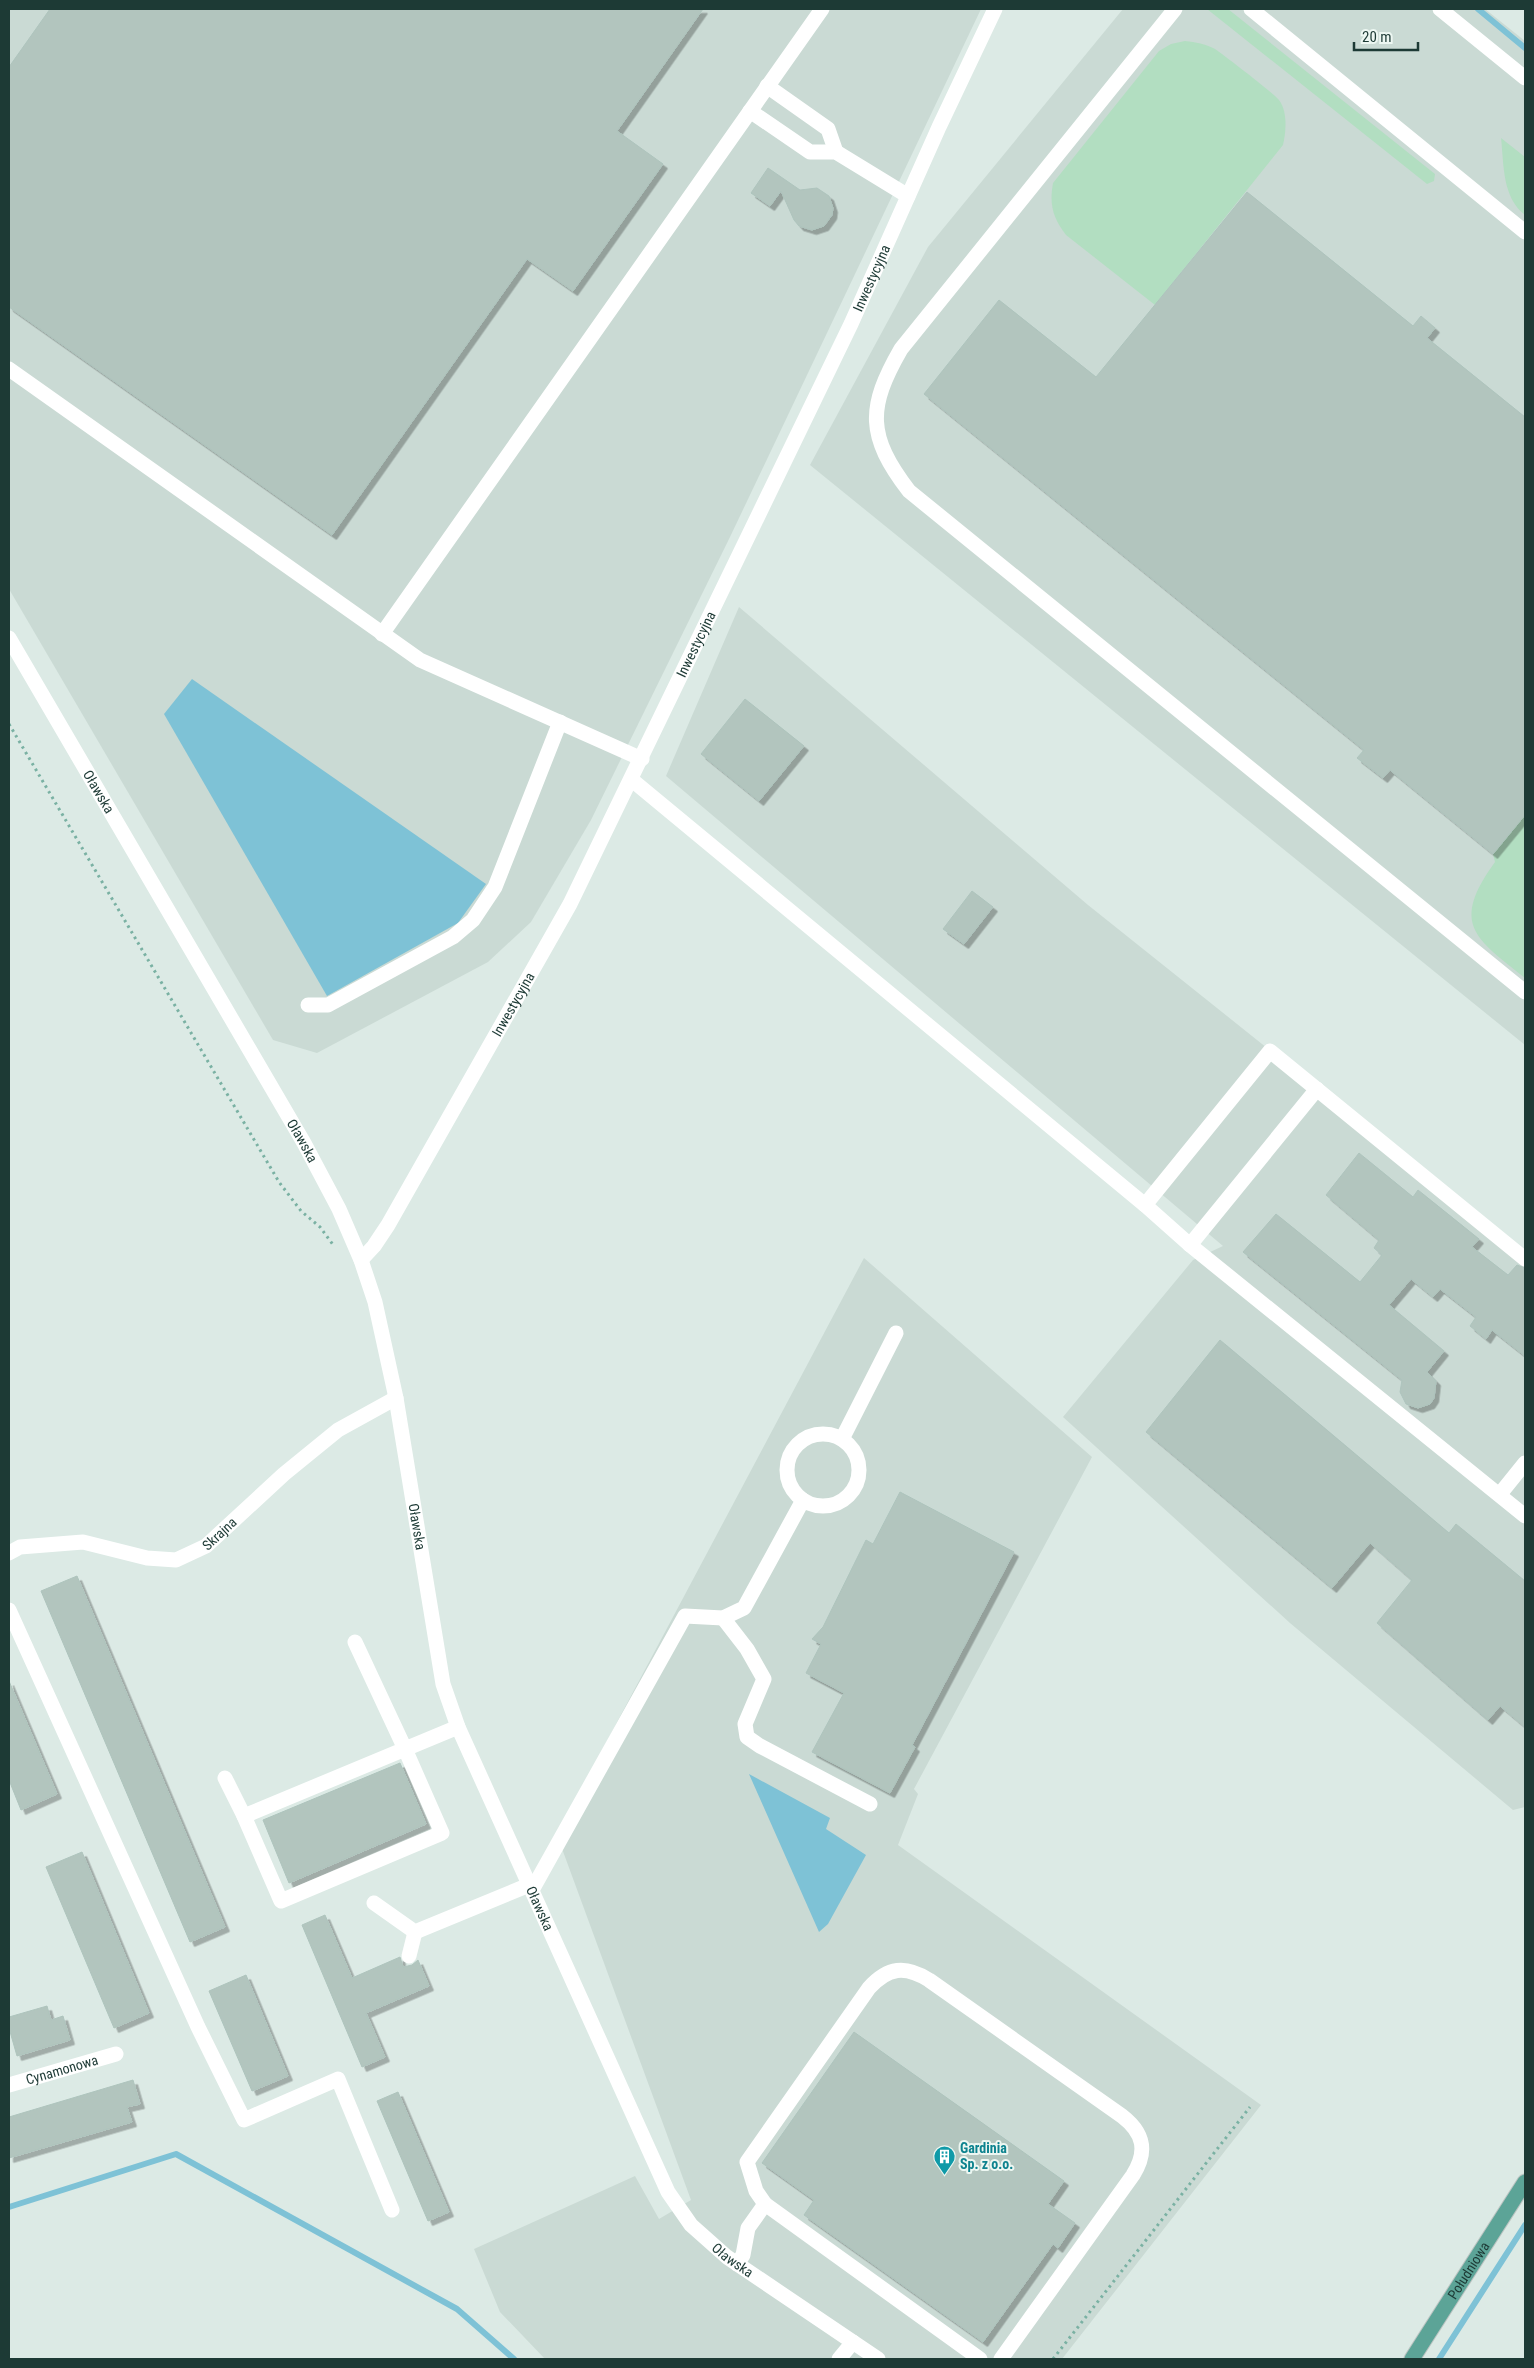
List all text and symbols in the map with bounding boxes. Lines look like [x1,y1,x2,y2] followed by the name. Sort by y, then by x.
[1354,20,1418,52] scale bar
[1362,28,1392,46] text: 20 m
[850,242,893,314] street label: Inwestycyjna
[673,609,719,680] street label: Inwestycyjna
[80,767,118,816] street label: Oławska
[489,969,538,1039] street label: Inwestycyjna
[284,1116,321,1165] street label: Oławska
[405,1502,429,1551] street label: Oławska
[199,1514,240,1553] street label: Skrajna
[523,1884,557,1933] street label: Oławska
[24,2052,100,2088] street label: Cynamonowa
[960,2140,1013,2172] place label: Gardinia Sp. z o.o.
[932,2144,956,2175] building icon: Gardinia Sp. z o.o.
[1444,2239,1493,2302] street label: Południowa
[709,2240,756,2280] street label: Oławska

